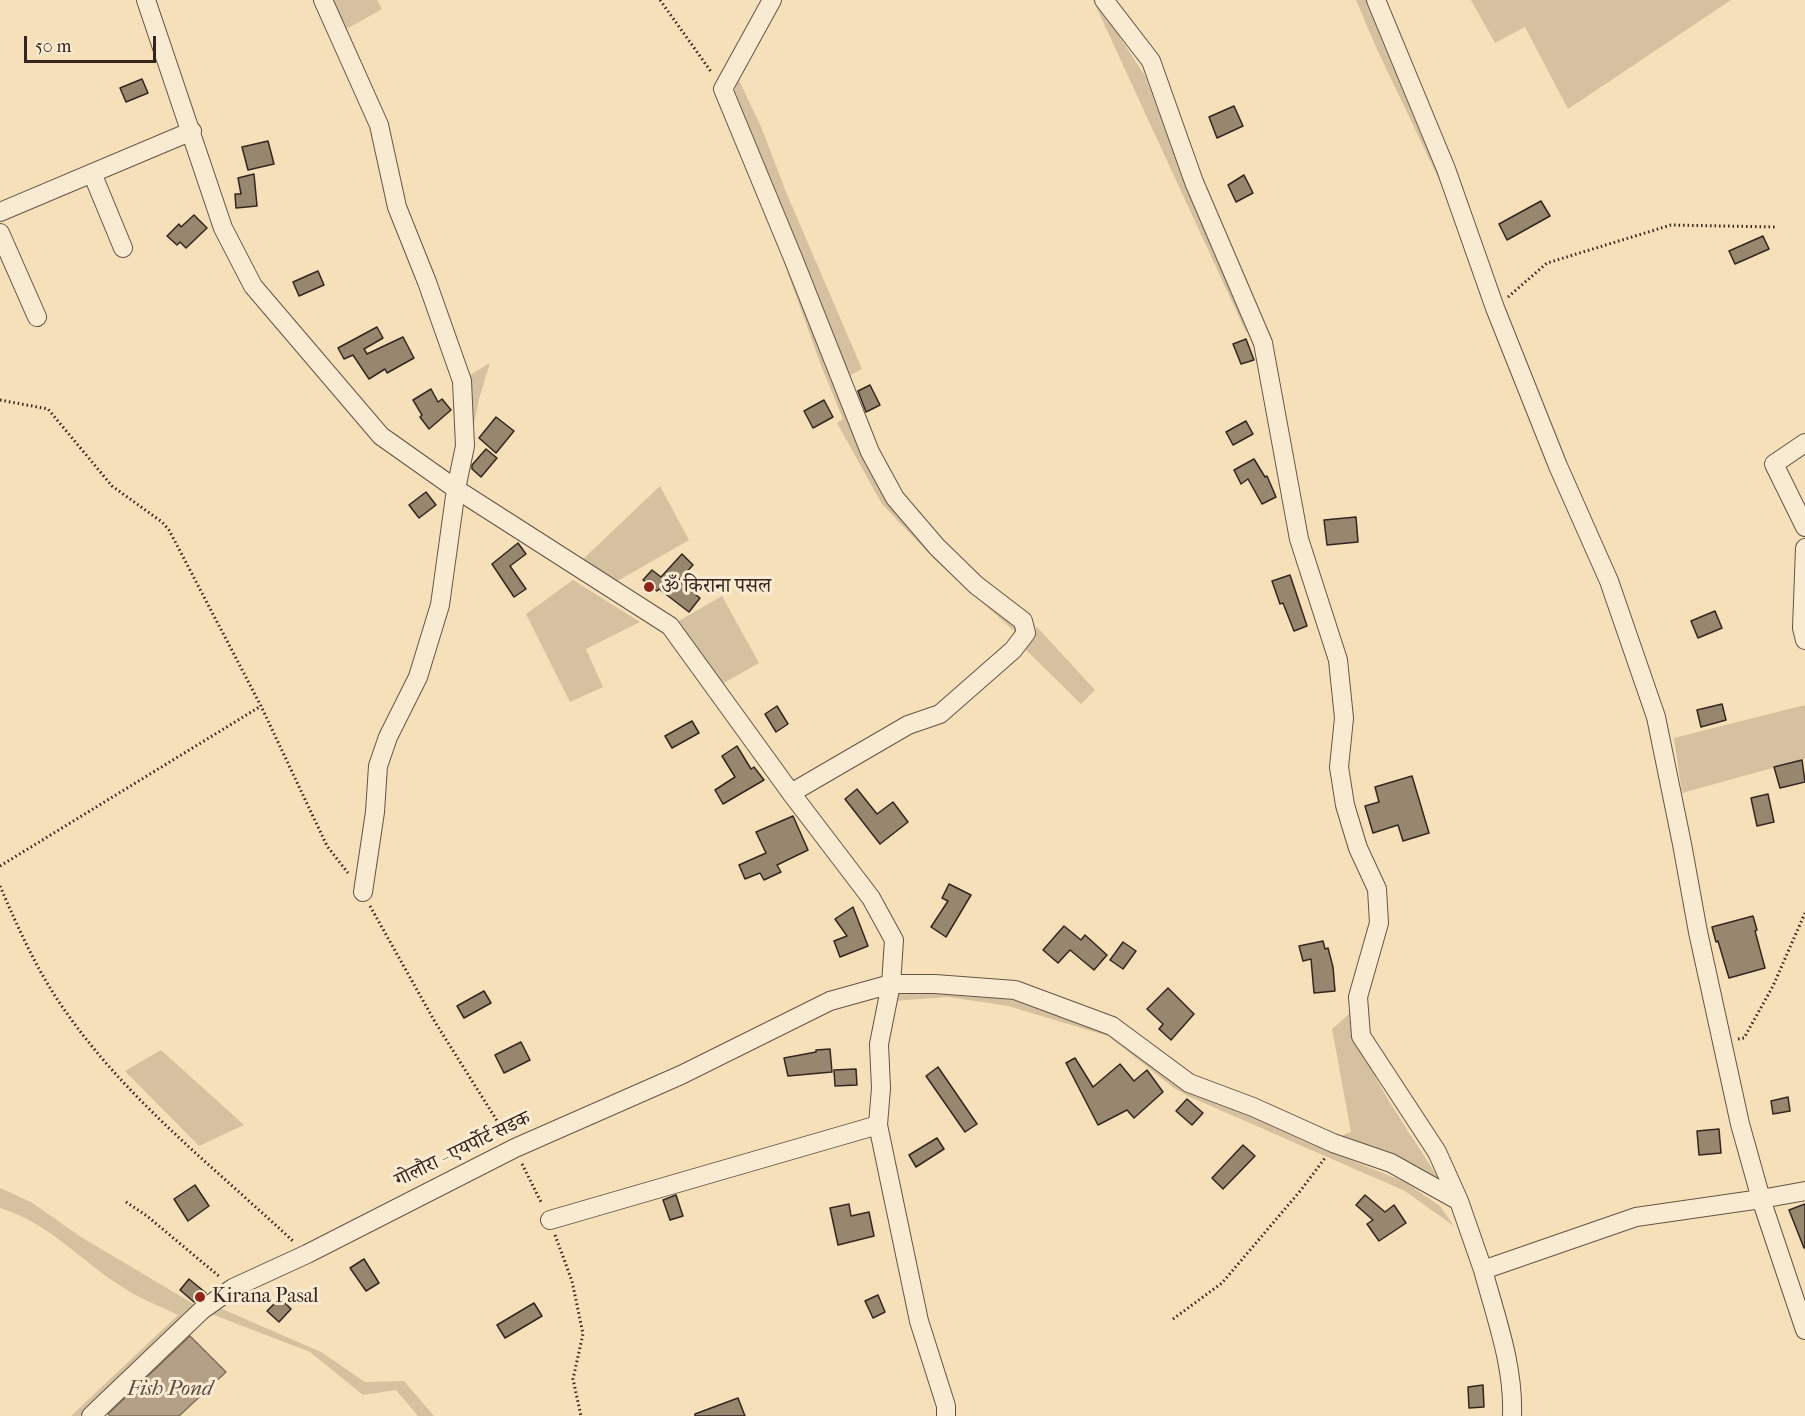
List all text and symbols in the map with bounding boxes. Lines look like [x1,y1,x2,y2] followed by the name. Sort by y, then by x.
[27,24,159,62] scale bar
[35,36,71,57] text: 50 m
[661,575,771,599] place label: ॐ किराना पसल
[642,580,656,594] marker: ॐ किराना पसल
[391,1107,535,1193] street label: गोलौरा - एयर्पोर्ट सडक
[212,1285,319,1309] place label: Kirana Pasal
[193,1290,207,1304] marker: Kirana Pasal
[127,1377,213,1403] water label: Fish Pond

